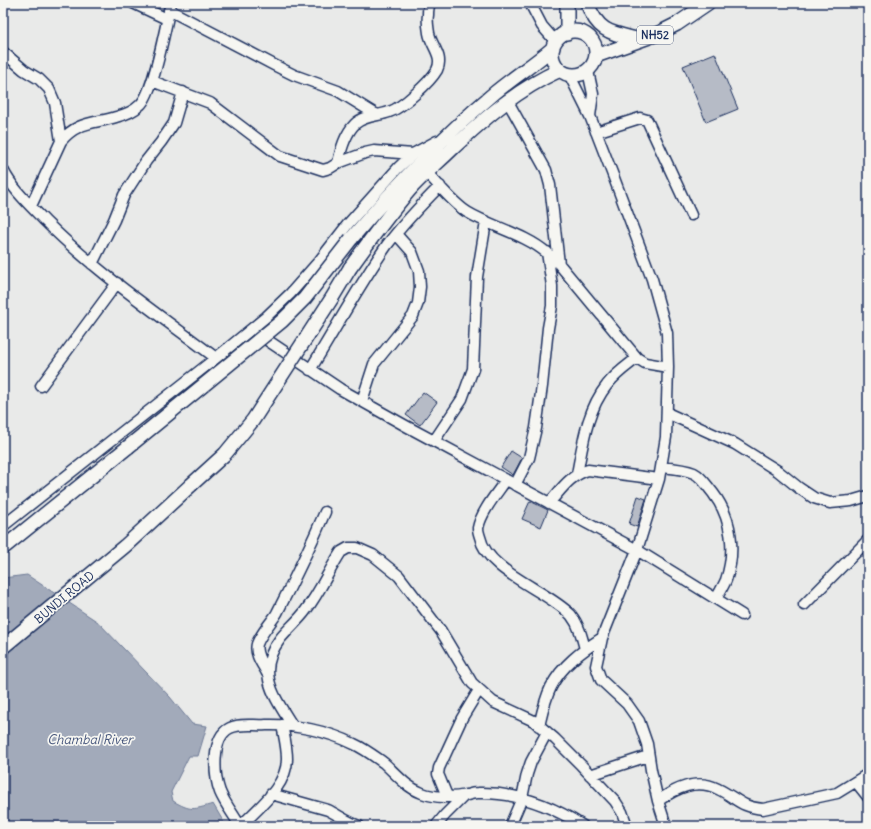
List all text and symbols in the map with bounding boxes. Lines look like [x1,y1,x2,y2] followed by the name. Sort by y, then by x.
[637,26,673,44] road number: NH52
[31,568,97,626] street label: BUNDI ROAD
[47,731,134,748] water label: Chambal River

